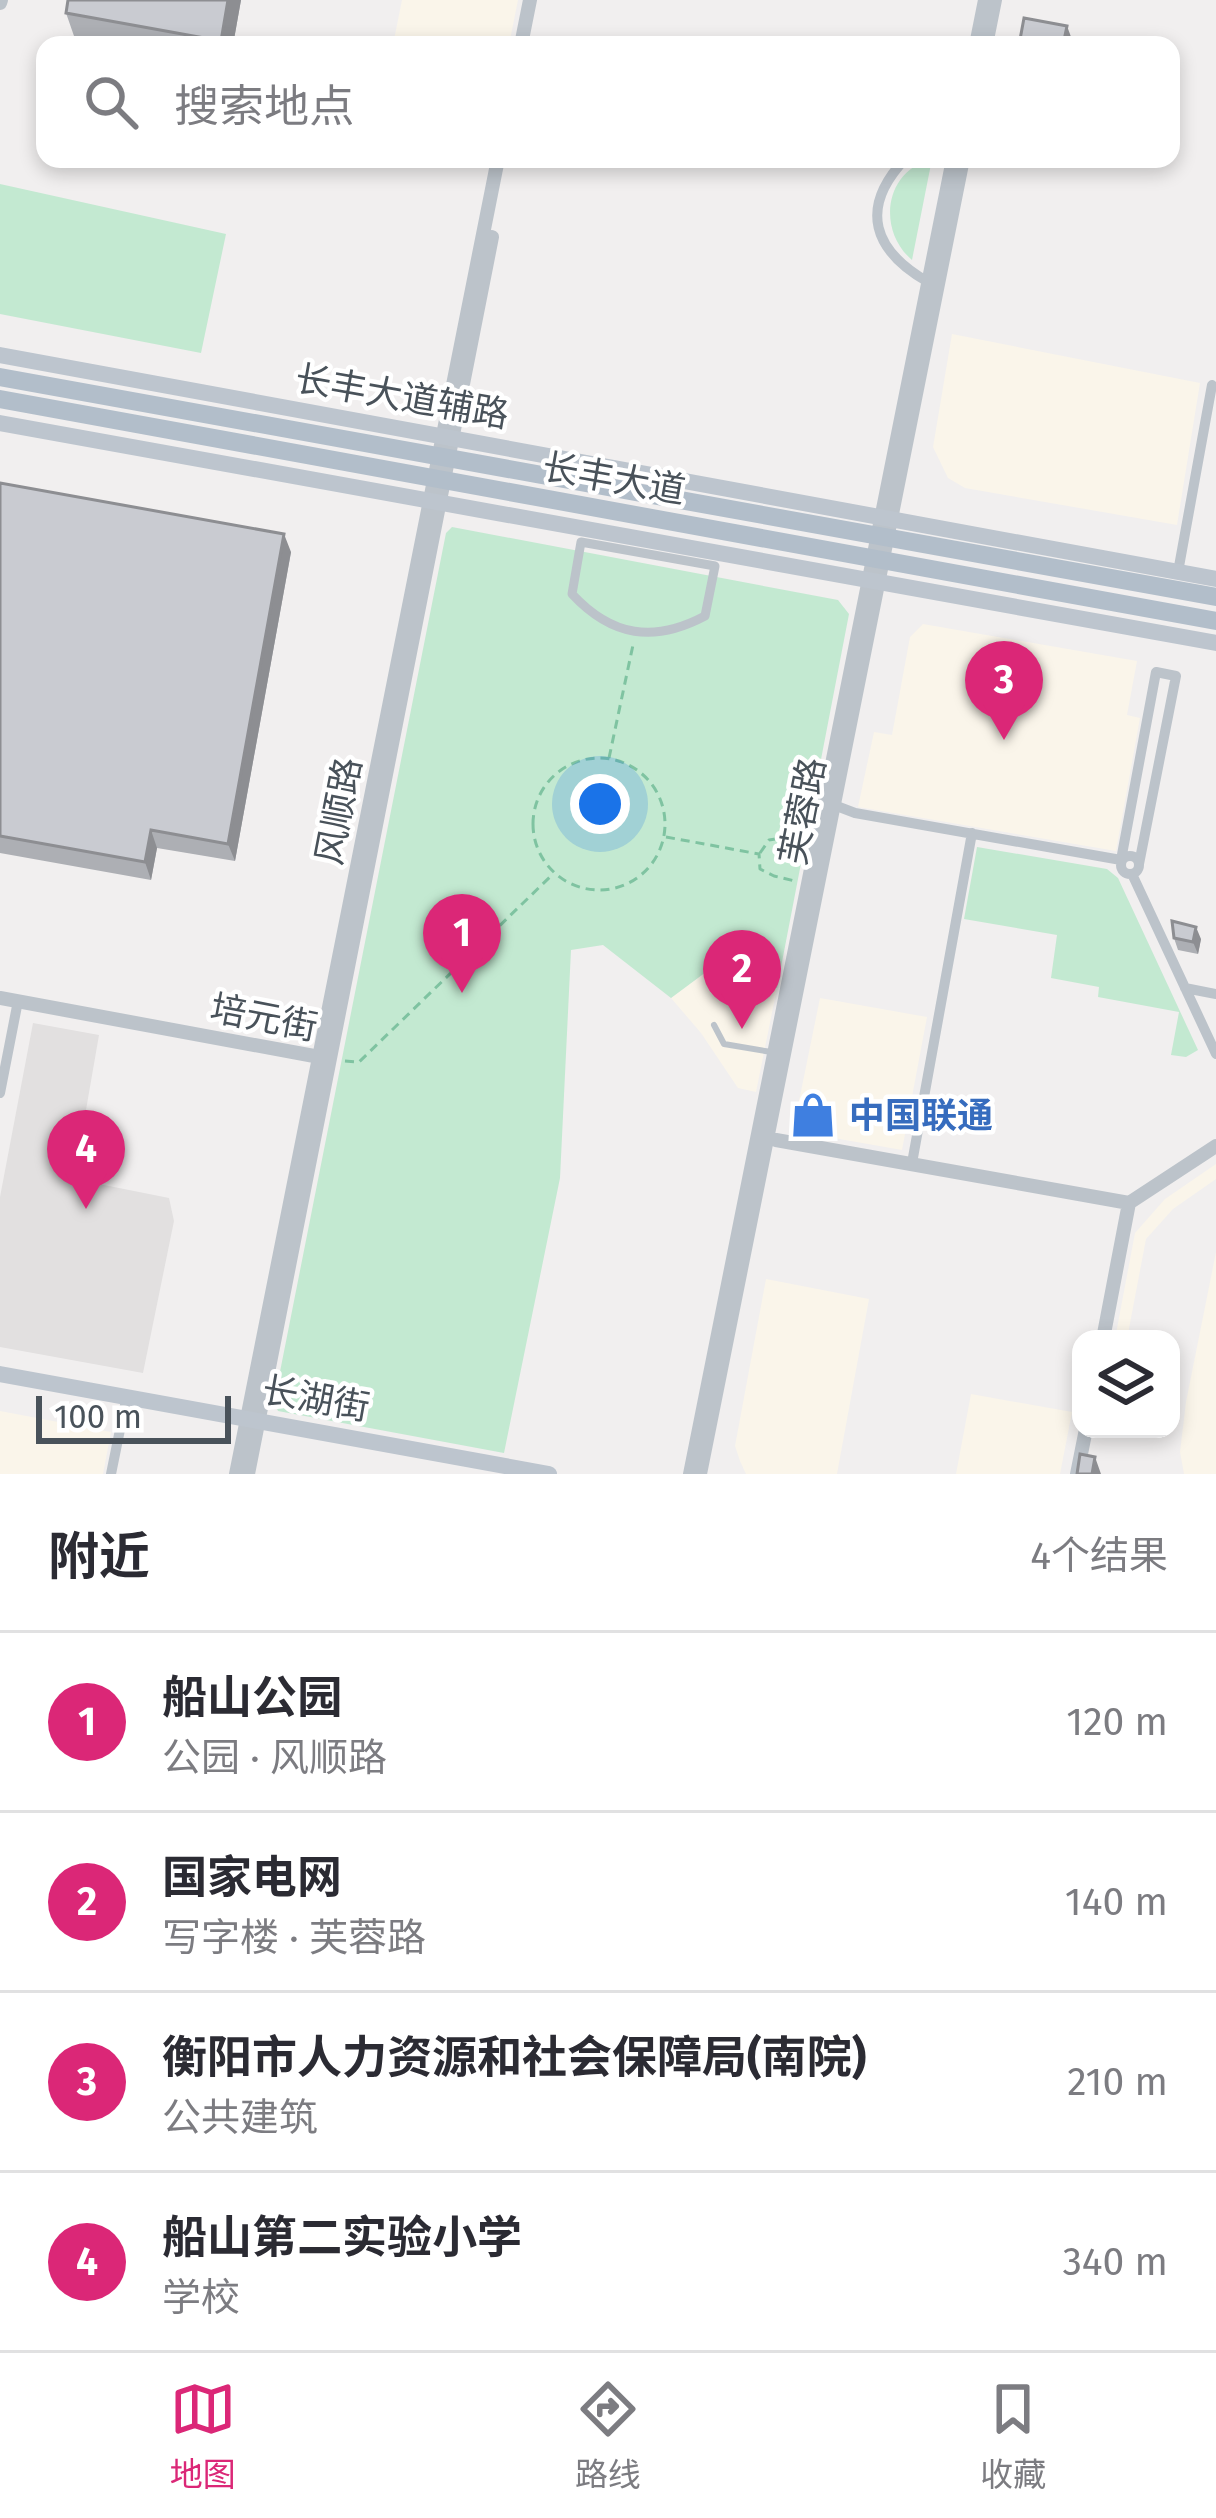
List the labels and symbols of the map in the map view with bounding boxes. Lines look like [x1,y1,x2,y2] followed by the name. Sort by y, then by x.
[292,357,512,437] street label: 长丰大道辅路
[539,445,689,513] street label: 长丰大道
[965,641,1043,740] pin: 3
[307,754,371,868] street label: 风顺路
[771,754,835,868] street label: 芙蓉路
[570,774,630,834] your location
[423,894,501,993] pin: 1
[703,930,781,1029] pin: 2
[207,986,321,1050] street label: 培元街
[788,1090,838,1140] shop icon: 中国联通
[849,1094,993,1138] place label: 中国联通
[47,1110,125,1209] pin: 4
[259,1368,373,1430] street label: 长湖街
[36,1390,231,1443] scale bar

